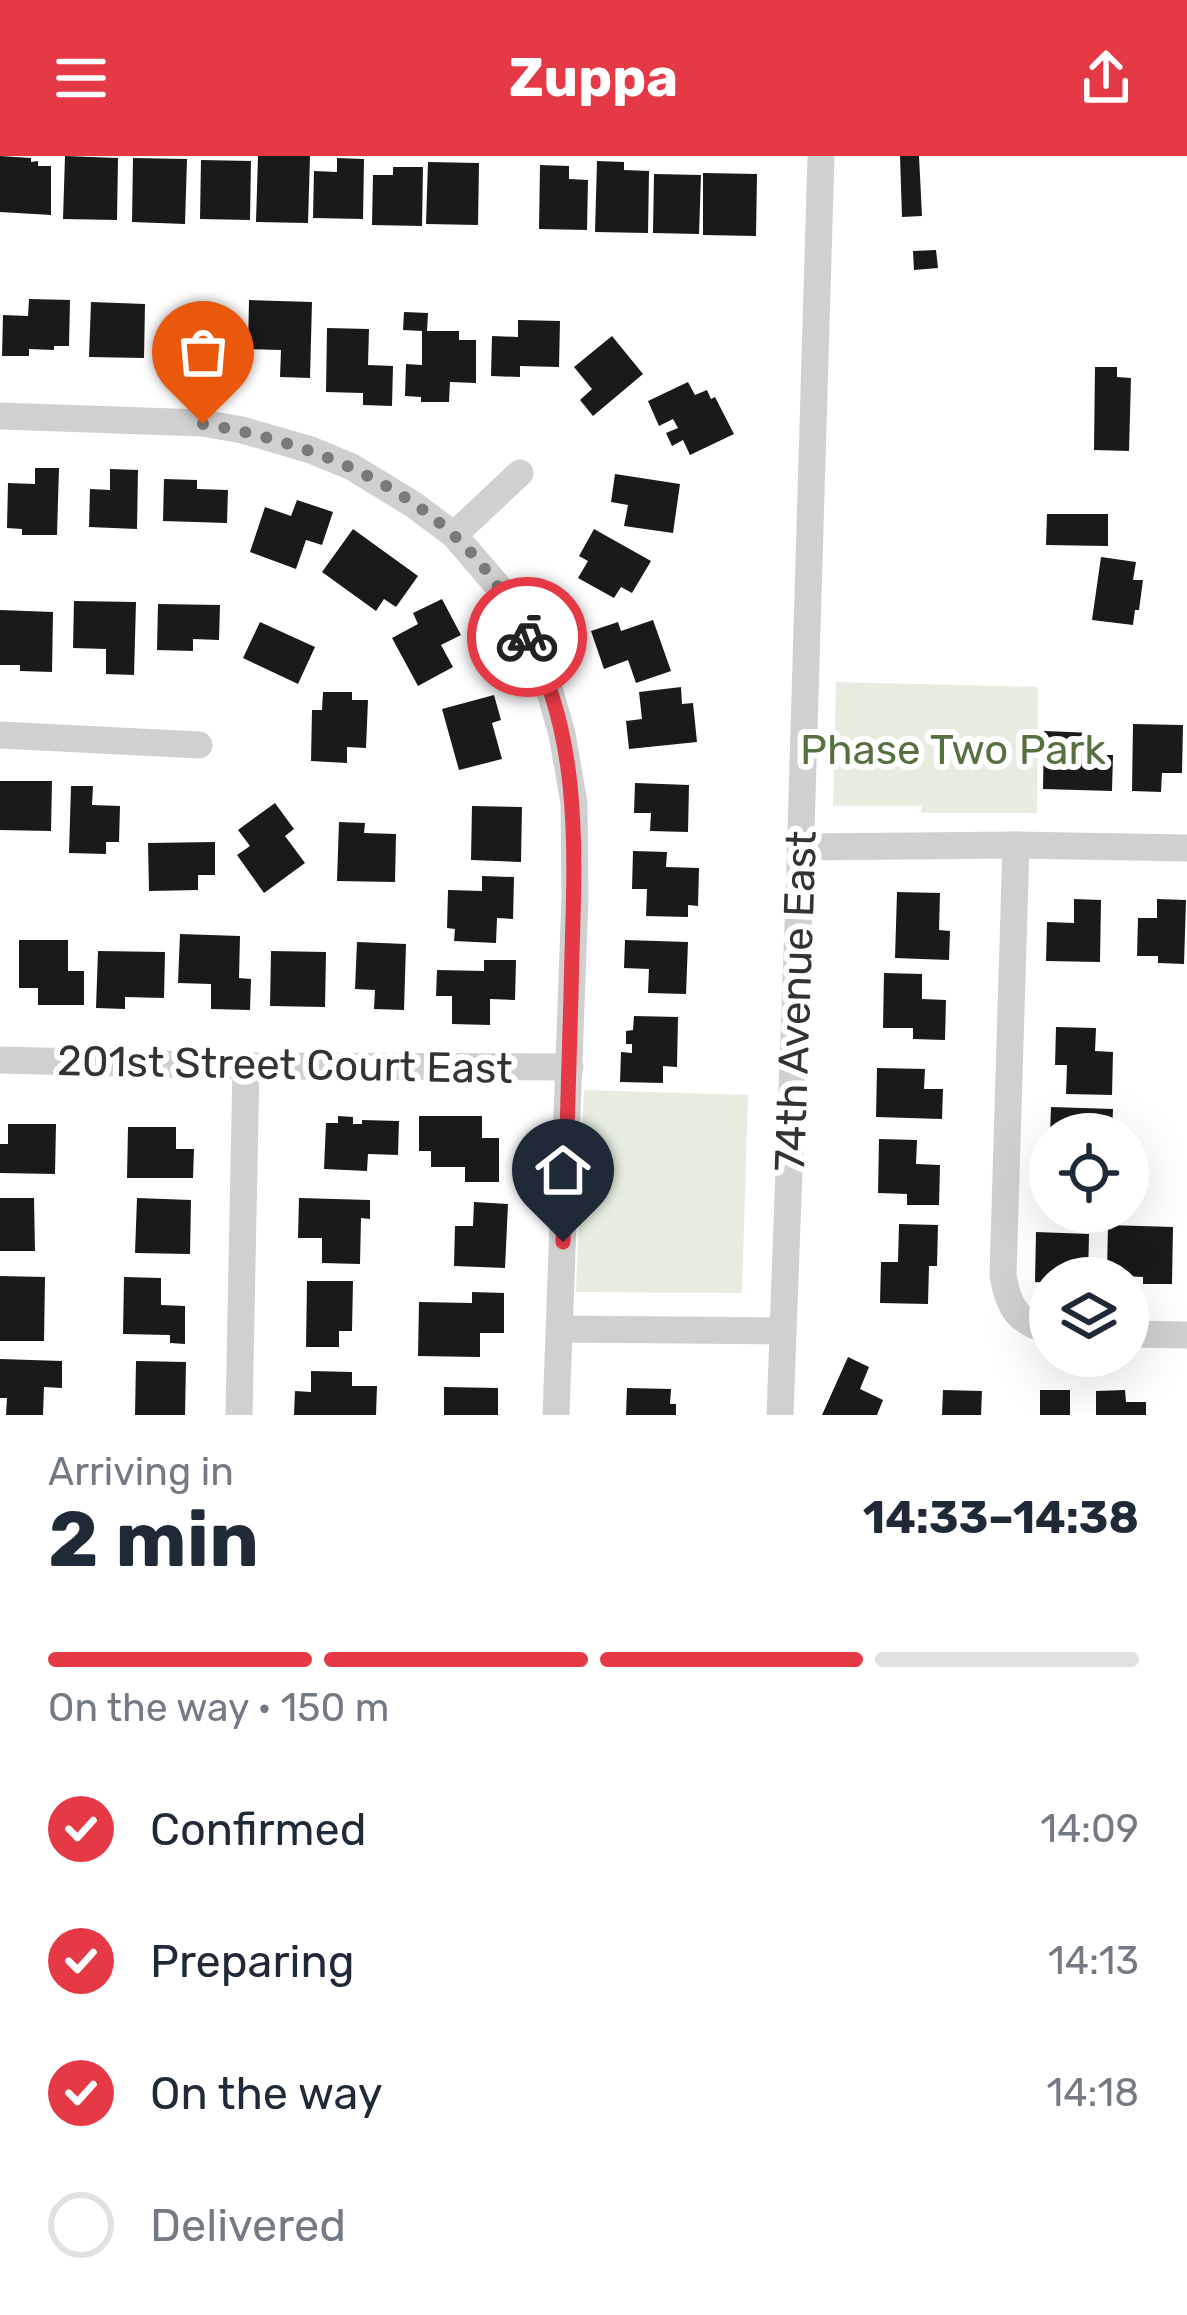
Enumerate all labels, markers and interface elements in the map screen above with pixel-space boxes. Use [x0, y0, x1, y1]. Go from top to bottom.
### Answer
icon: menu [48, 45, 114, 111]
icon: share [1073, 45, 1139, 111]
text: Zuppa [509, 46, 678, 110]
pin [152, 301, 254, 424]
icon: bag [170, 319, 236, 385]
courier [467, 577, 587, 697]
icon: bike [494, 604, 560, 670]
park label: Phase Two Park [800, 725, 1106, 775]
street label: 74th Avenue East [765, 830, 827, 1172]
street label: 201st Street Court East [57, 1036, 513, 1094]
map controls [1029, 1113, 1149, 1377]
button: locate [1029, 1113, 1149, 1233]
pin [512, 1119, 614, 1242]
icon: home [530, 1137, 596, 1203]
button: layers [1029, 1257, 1149, 1377]
text: Arriving in [48, 1449, 234, 1495]
text: 14:33–14:38 [863, 1491, 1139, 1544]
text: 2 min [48, 1493, 259, 1586]
text: On the way · 150 m [48, 1685, 389, 1731]
icon: check [48, 1796, 114, 1862]
text: Confirmed [150, 1803, 367, 1856]
text: 14:09 [1040, 1806, 1139, 1852]
icon: check [48, 1928, 114, 1994]
text: Preparing [150, 1935, 355, 1988]
text: 14:13 [1048, 1938, 1139, 1984]
icon: check [48, 2060, 114, 2126]
text: On the way [150, 2067, 383, 2120]
text: 14:18 [1047, 2070, 1139, 2116]
text: Delivered [150, 2199, 346, 2252]

